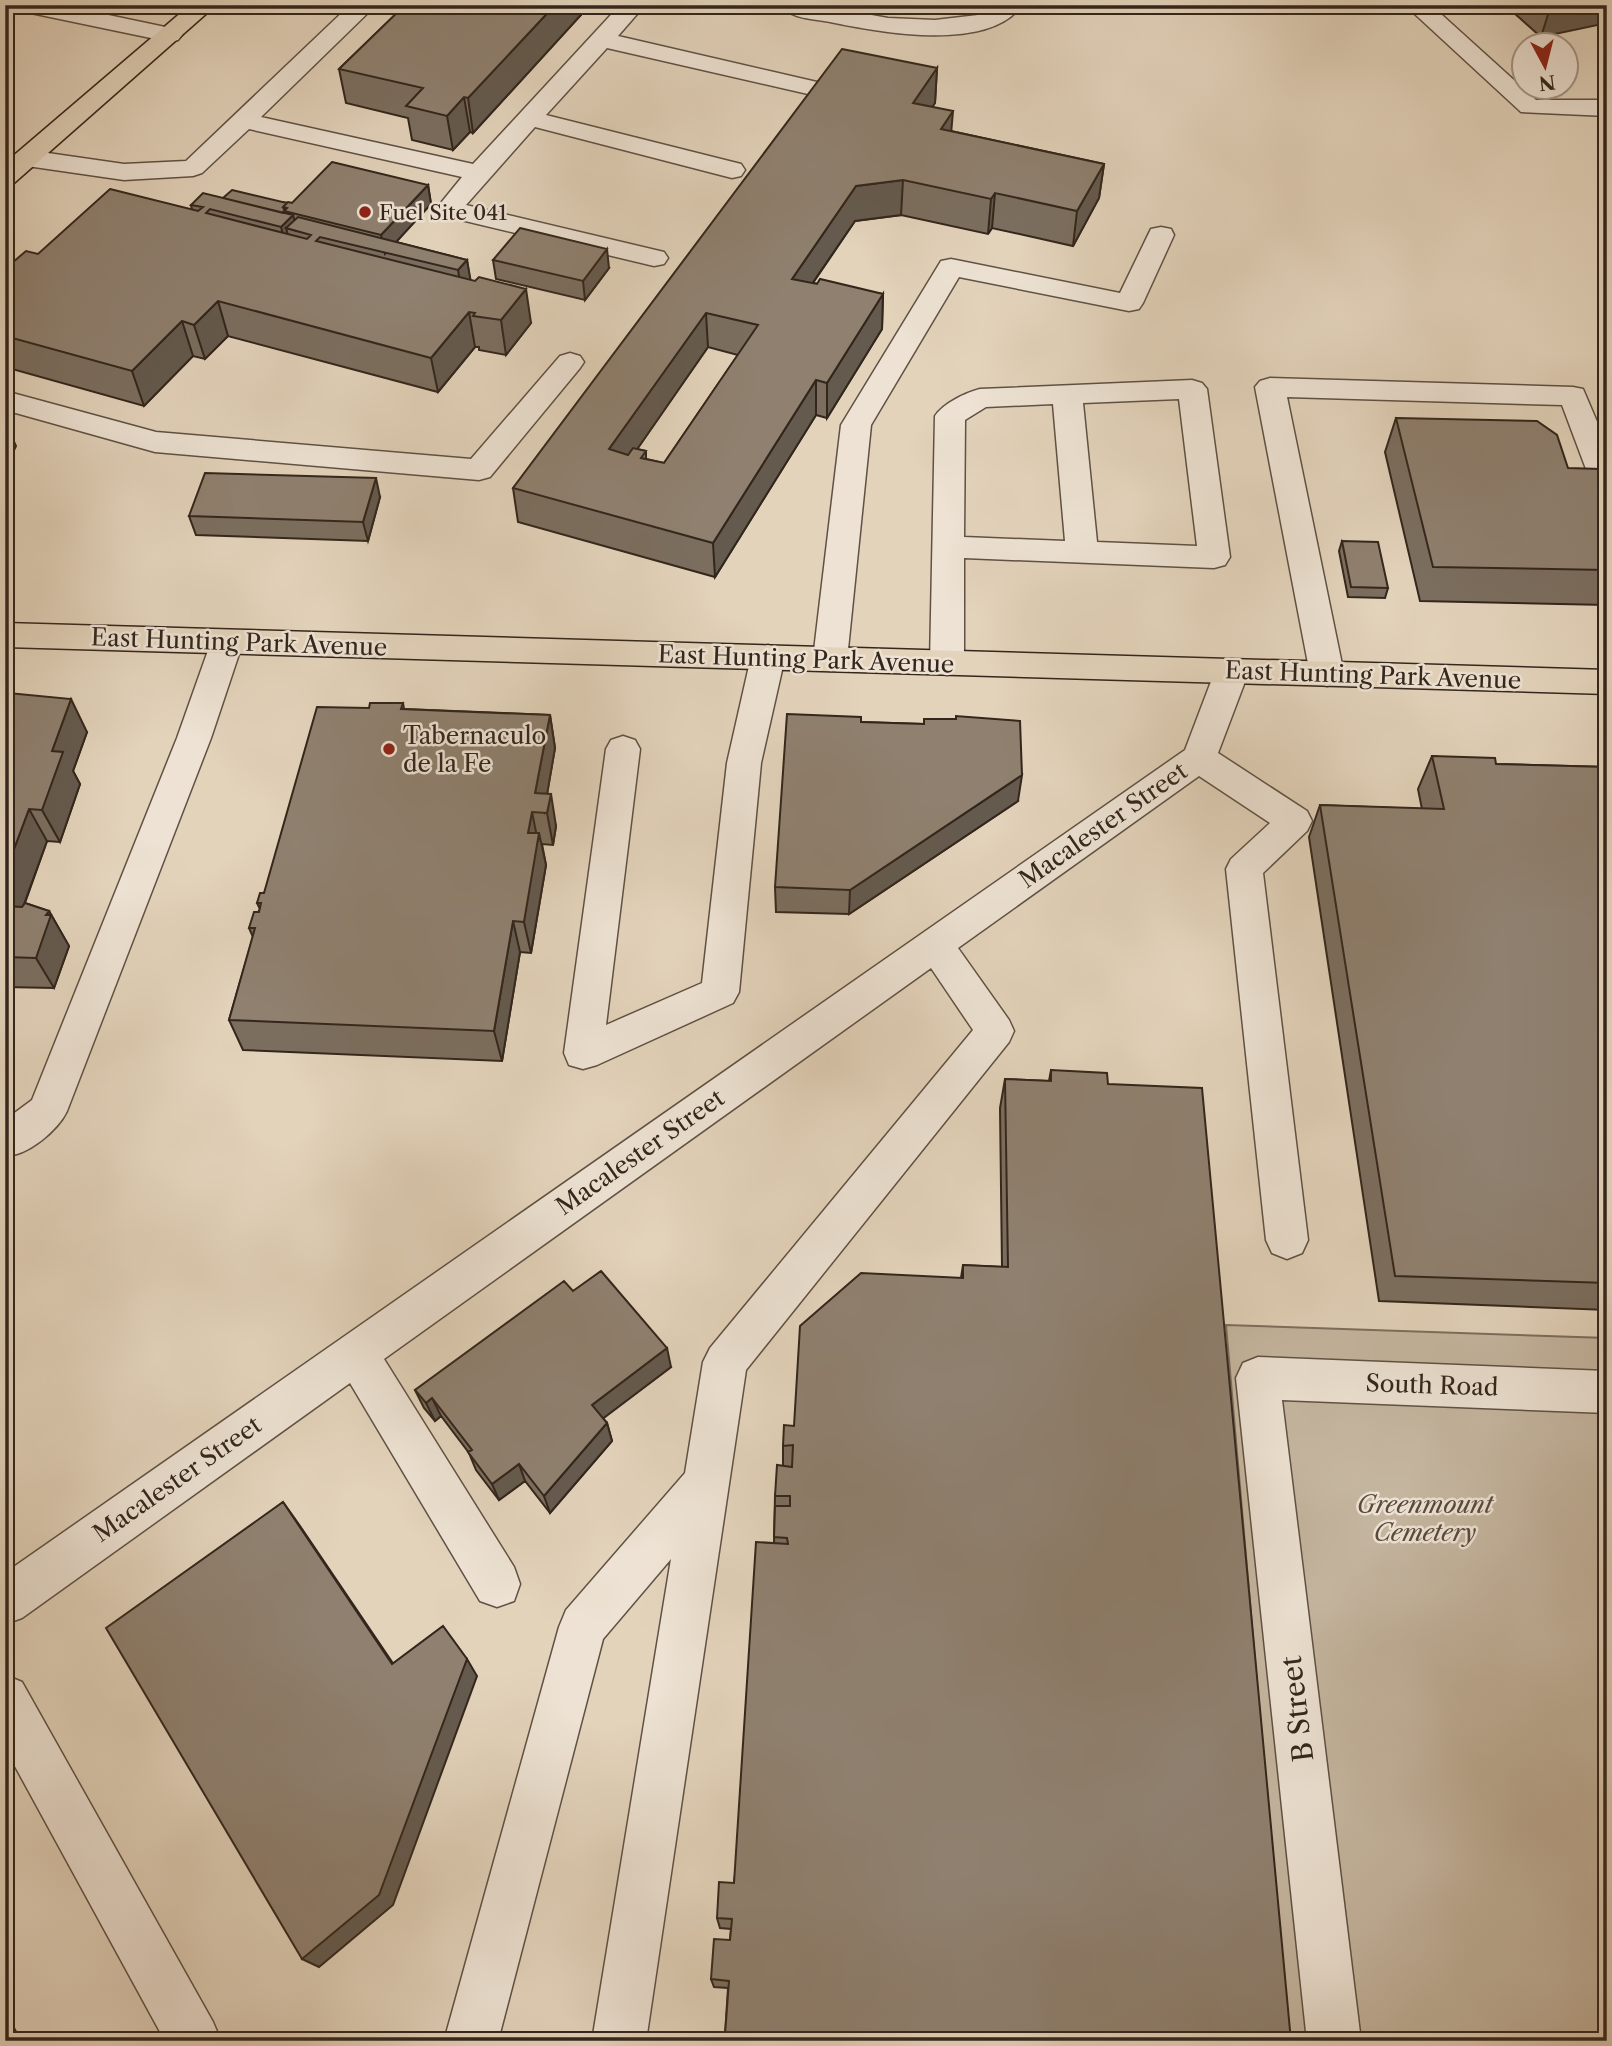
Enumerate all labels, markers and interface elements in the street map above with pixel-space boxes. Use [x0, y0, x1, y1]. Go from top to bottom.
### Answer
north arrow [1510, 32, 1580, 102]
text: N [1537, 70, 1557, 95]
place label: Fuel Site 041 [379, 200, 507, 225]
marker: Fuel Site 041 [357, 204, 373, 220]
street label: East Hunting Park Avenue [90, 622, 388, 662]
street label: East Hunting Park Avenue [657, 639, 955, 679]
street label: East Hunting Park Avenue [1224, 655, 1522, 695]
place label: Tabernaculo de la Fe [403, 721, 546, 778]
marker: Tabernaculo de la Fe [381, 741, 397, 757]
street label: Macalester Street [1013, 756, 1193, 894]
street label: Macalester Street [550, 1083, 730, 1221]
street label: South Road [1365, 1368, 1499, 1402]
street label: Macalester Street [87, 1410, 267, 1548]
park label: Greenmount Cemetery [1357, 1490, 1495, 1547]
street label: B Street [1274, 1654, 1320, 1764]

